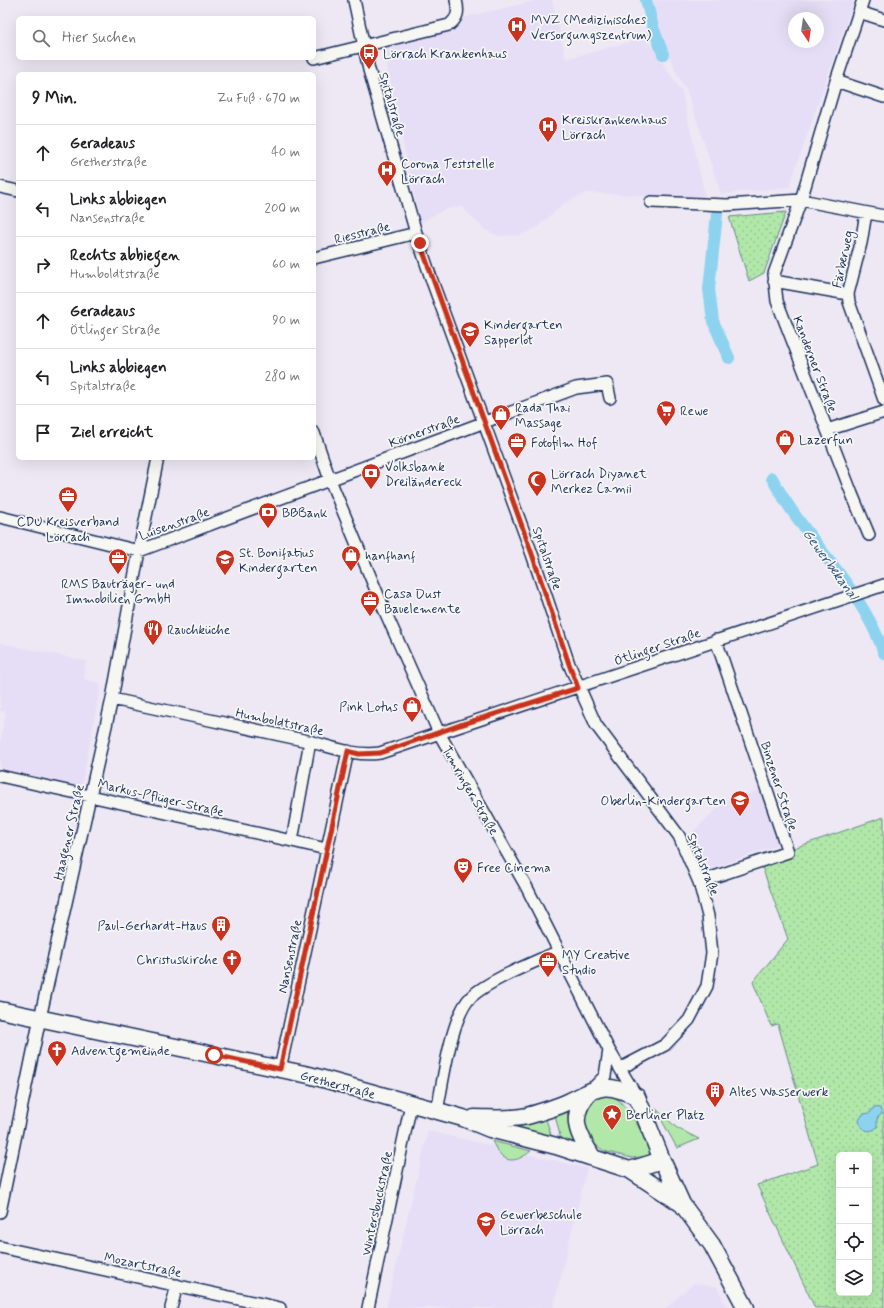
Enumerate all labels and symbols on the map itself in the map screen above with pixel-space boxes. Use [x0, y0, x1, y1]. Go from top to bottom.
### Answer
place label: MVZ (Medizinisches Versorgungszentrum) [531, 12, 652, 46]
north arrow [788, 12, 824, 48]
hospital icon: MVZ (Medizinisches Versorgungszentrum) [506, 15, 528, 43]
bus stop icon: Lörrach Krankenhaus [358, 42, 380, 70]
place label: Lörrach Krankenhaus [383, 46, 507, 63]
street label: Spitalstraße [374, 70, 409, 138]
place label: Kreiskrankenhaus Lörrach [562, 112, 667, 144]
hospital icon: Kreiskrankenhaus Lörrach [537, 115, 559, 143]
place label: Corona Teststelle Lörrach [401, 156, 495, 188]
hospital icon: Corona Teststelle Lörrach [376, 159, 398, 187]
street label: Riesstraße [333, 218, 392, 249]
street label: Färberweg [829, 229, 859, 290]
route end [411, 234, 429, 252]
street label: Kanderner Straße [788, 314, 841, 415]
place label: Kindergarten Sapperlot [484, 317, 563, 349]
school or university icon: Kindergarten Sapperlot [459, 320, 481, 348]
supermarket icon: Rewe [655, 399, 677, 427]
place label: Rada Thai Massage [515, 400, 570, 432]
shop icon: Rada Thai Massage [490, 403, 512, 431]
place label: Rewe [680, 403, 708, 420]
street label: Körnerstraße [387, 411, 462, 452]
shop icon: Lazerfun [774, 428, 796, 456]
office icon: Fotofilm Hof [506, 431, 528, 459]
place label: Lazerfun [799, 432, 853, 449]
place label: Fotofilm Hof [531, 435, 598, 452]
place label: Volksbank Dreiländereck [385, 459, 463, 491]
bank icon: Volksbank Dreiländereck [360, 462, 382, 490]
place label: Lörrach Diyanet Merkez Camii [551, 466, 647, 498]
mosque icon: Lörrach Diyanet Merkez Camii [526, 469, 548, 497]
office icon: CDU Kreisverband Lörrach [57, 485, 79, 513]
bank icon: BBBank [257, 501, 279, 529]
street label: Luisenstraße [137, 504, 212, 545]
place label: BBBank [282, 505, 328, 522]
place label: CDU Kreisverband Lörrach [17, 514, 119, 546]
street label: Spitalstraße [528, 525, 565, 592]
water label: Gewerbekanal [798, 526, 863, 605]
shop icon: hanfhanf [340, 544, 362, 572]
place label: St. Bonifatius Kindergarten [239, 545, 318, 579]
office icon: RMS Bauträger- und Immobilien GmbH [107, 547, 129, 575]
school or university icon: St. Bonifatius Kindergarten [214, 548, 236, 576]
place label: hanfhanf [365, 548, 416, 565]
place label: RMS Bauträger- und Immobilien GmbH [61, 576, 175, 608]
place label: Casa Dust Bauelemente [384, 586, 461, 618]
office icon: Casa Dust Bauelemente [359, 589, 381, 617]
restaurant icon: Rauchküche [142, 618, 164, 646]
place label: Rauchküche [167, 622, 230, 639]
street label: Ötlinger Straße [612, 625, 704, 672]
shop icon: Pink Lotus [401, 695, 423, 723]
place label: Pink Lotus [339, 699, 398, 716]
street label: Humboldtstraße [234, 705, 325, 740]
street label: Binzener Straße [756, 740, 801, 833]
street label: Tumringer Straße [436, 743, 502, 839]
street label: Markus-Pflüger-Straße [96, 776, 226, 821]
street label: Haagener Straße [50, 783, 91, 882]
school or university icon: Oberlin-Kindergarten [729, 789, 751, 817]
place label: Oberlin-Kindergarten [601, 793, 726, 812]
street label: Spitalstraße [682, 831, 723, 898]
theatre icon: Free Cinema [452, 856, 474, 884]
place label: Free Cinema [477, 860, 551, 877]
building icon: Paul-Gerhardt-Haus [210, 914, 232, 942]
place label: Paul-Gerhardt-Haus [97, 918, 207, 935]
street label: Nansenstraße [274, 918, 307, 995]
place label: MY Creative Studio [562, 947, 630, 979]
church icon: Christuskirche [221, 948, 243, 976]
office icon: MY Creative Studio [537, 950, 559, 978]
place label: Christuskirche [136, 952, 218, 969]
church icon: Adventgemeinde [46, 1039, 68, 1067]
place label: Adventgemeinde [71, 1043, 170, 1062]
route start [205, 1046, 223, 1064]
street label: Gretherstraße [298, 1067, 377, 1104]
building icon: Altes Wasserwerk [704, 1080, 726, 1108]
place label: Altes Wasserwerk [729, 1084, 829, 1101]
place icon: Berliner Platz [601, 1103, 623, 1131]
place label: Berliner Platz [626, 1107, 705, 1124]
street label: Wintersbuckstraße [358, 1149, 397, 1257]
place label: Gewerbeschule Lörrach [500, 1207, 582, 1239]
school or university icon: Gewerbeschule Lörrach [475, 1210, 497, 1238]
street label: Mozartstraße [102, 1249, 183, 1282]

